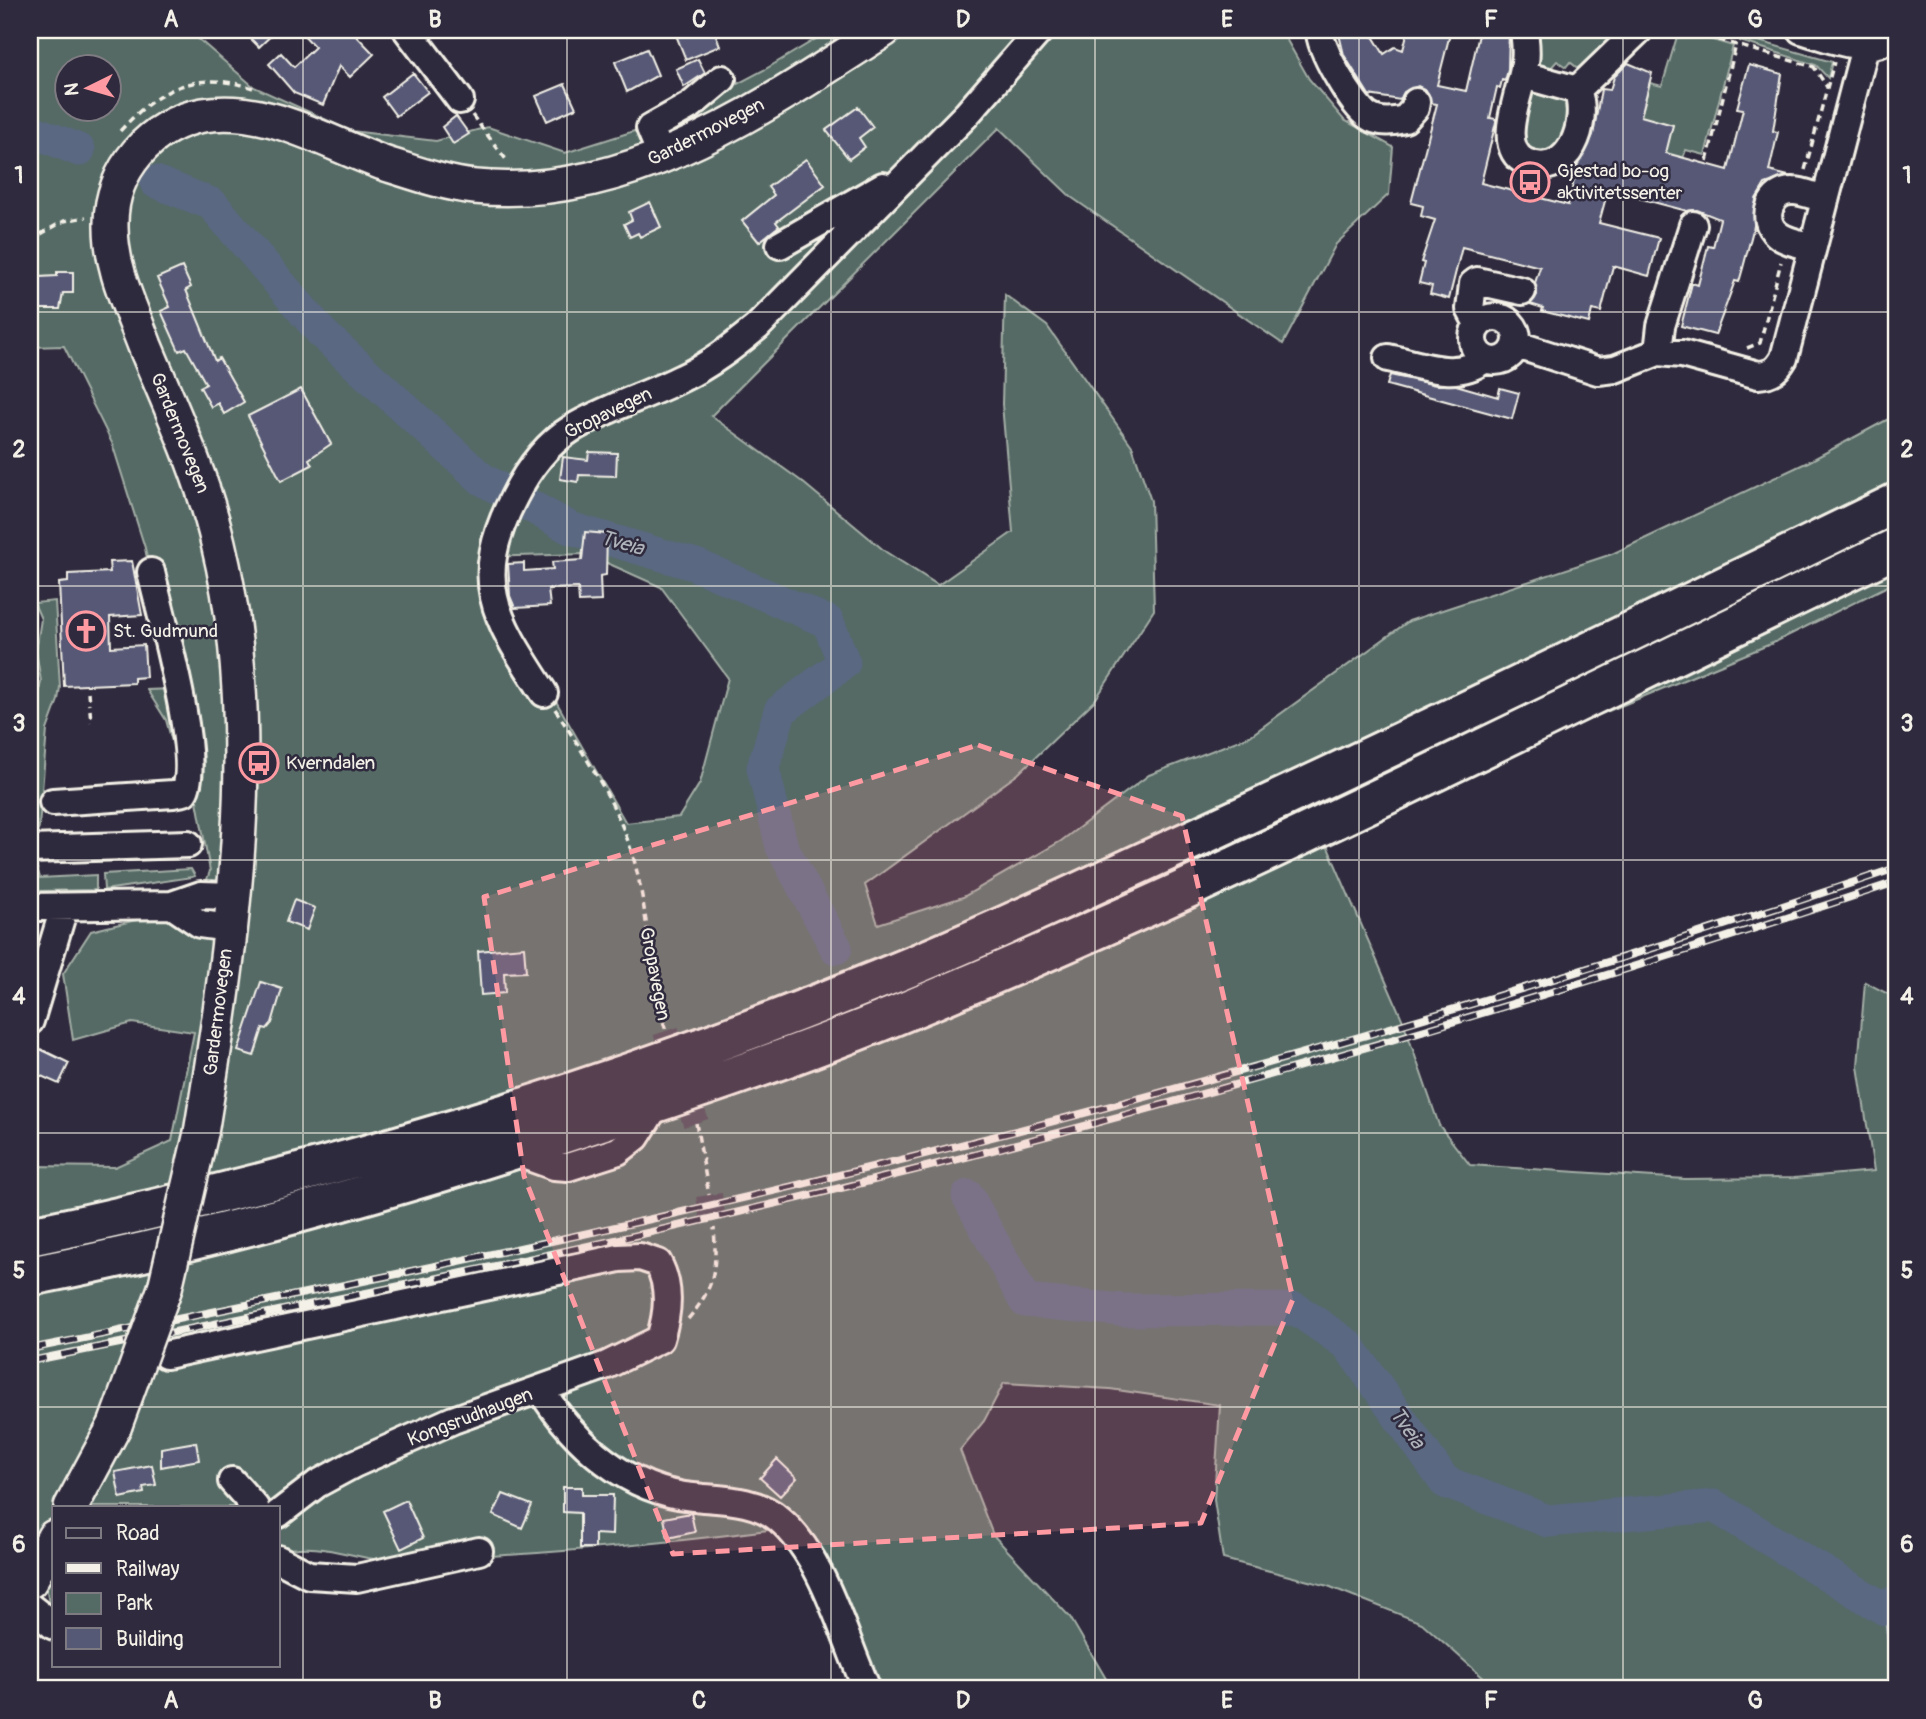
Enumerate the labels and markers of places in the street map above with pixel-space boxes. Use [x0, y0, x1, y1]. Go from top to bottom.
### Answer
place label: Gjestad bo-og aktivitetssenter [1557, 159, 1683, 205]
bus stop icon: Gjestad bo-og aktivitetssenter [1509, 161, 1551, 203]
church icon: St. Gudmund [65, 610, 107, 652]
place label: St. Gudmund [113, 619, 218, 643]
bus stop icon: Kverndalen [238, 742, 280, 784]
place label: Kverndalen [286, 751, 375, 775]

